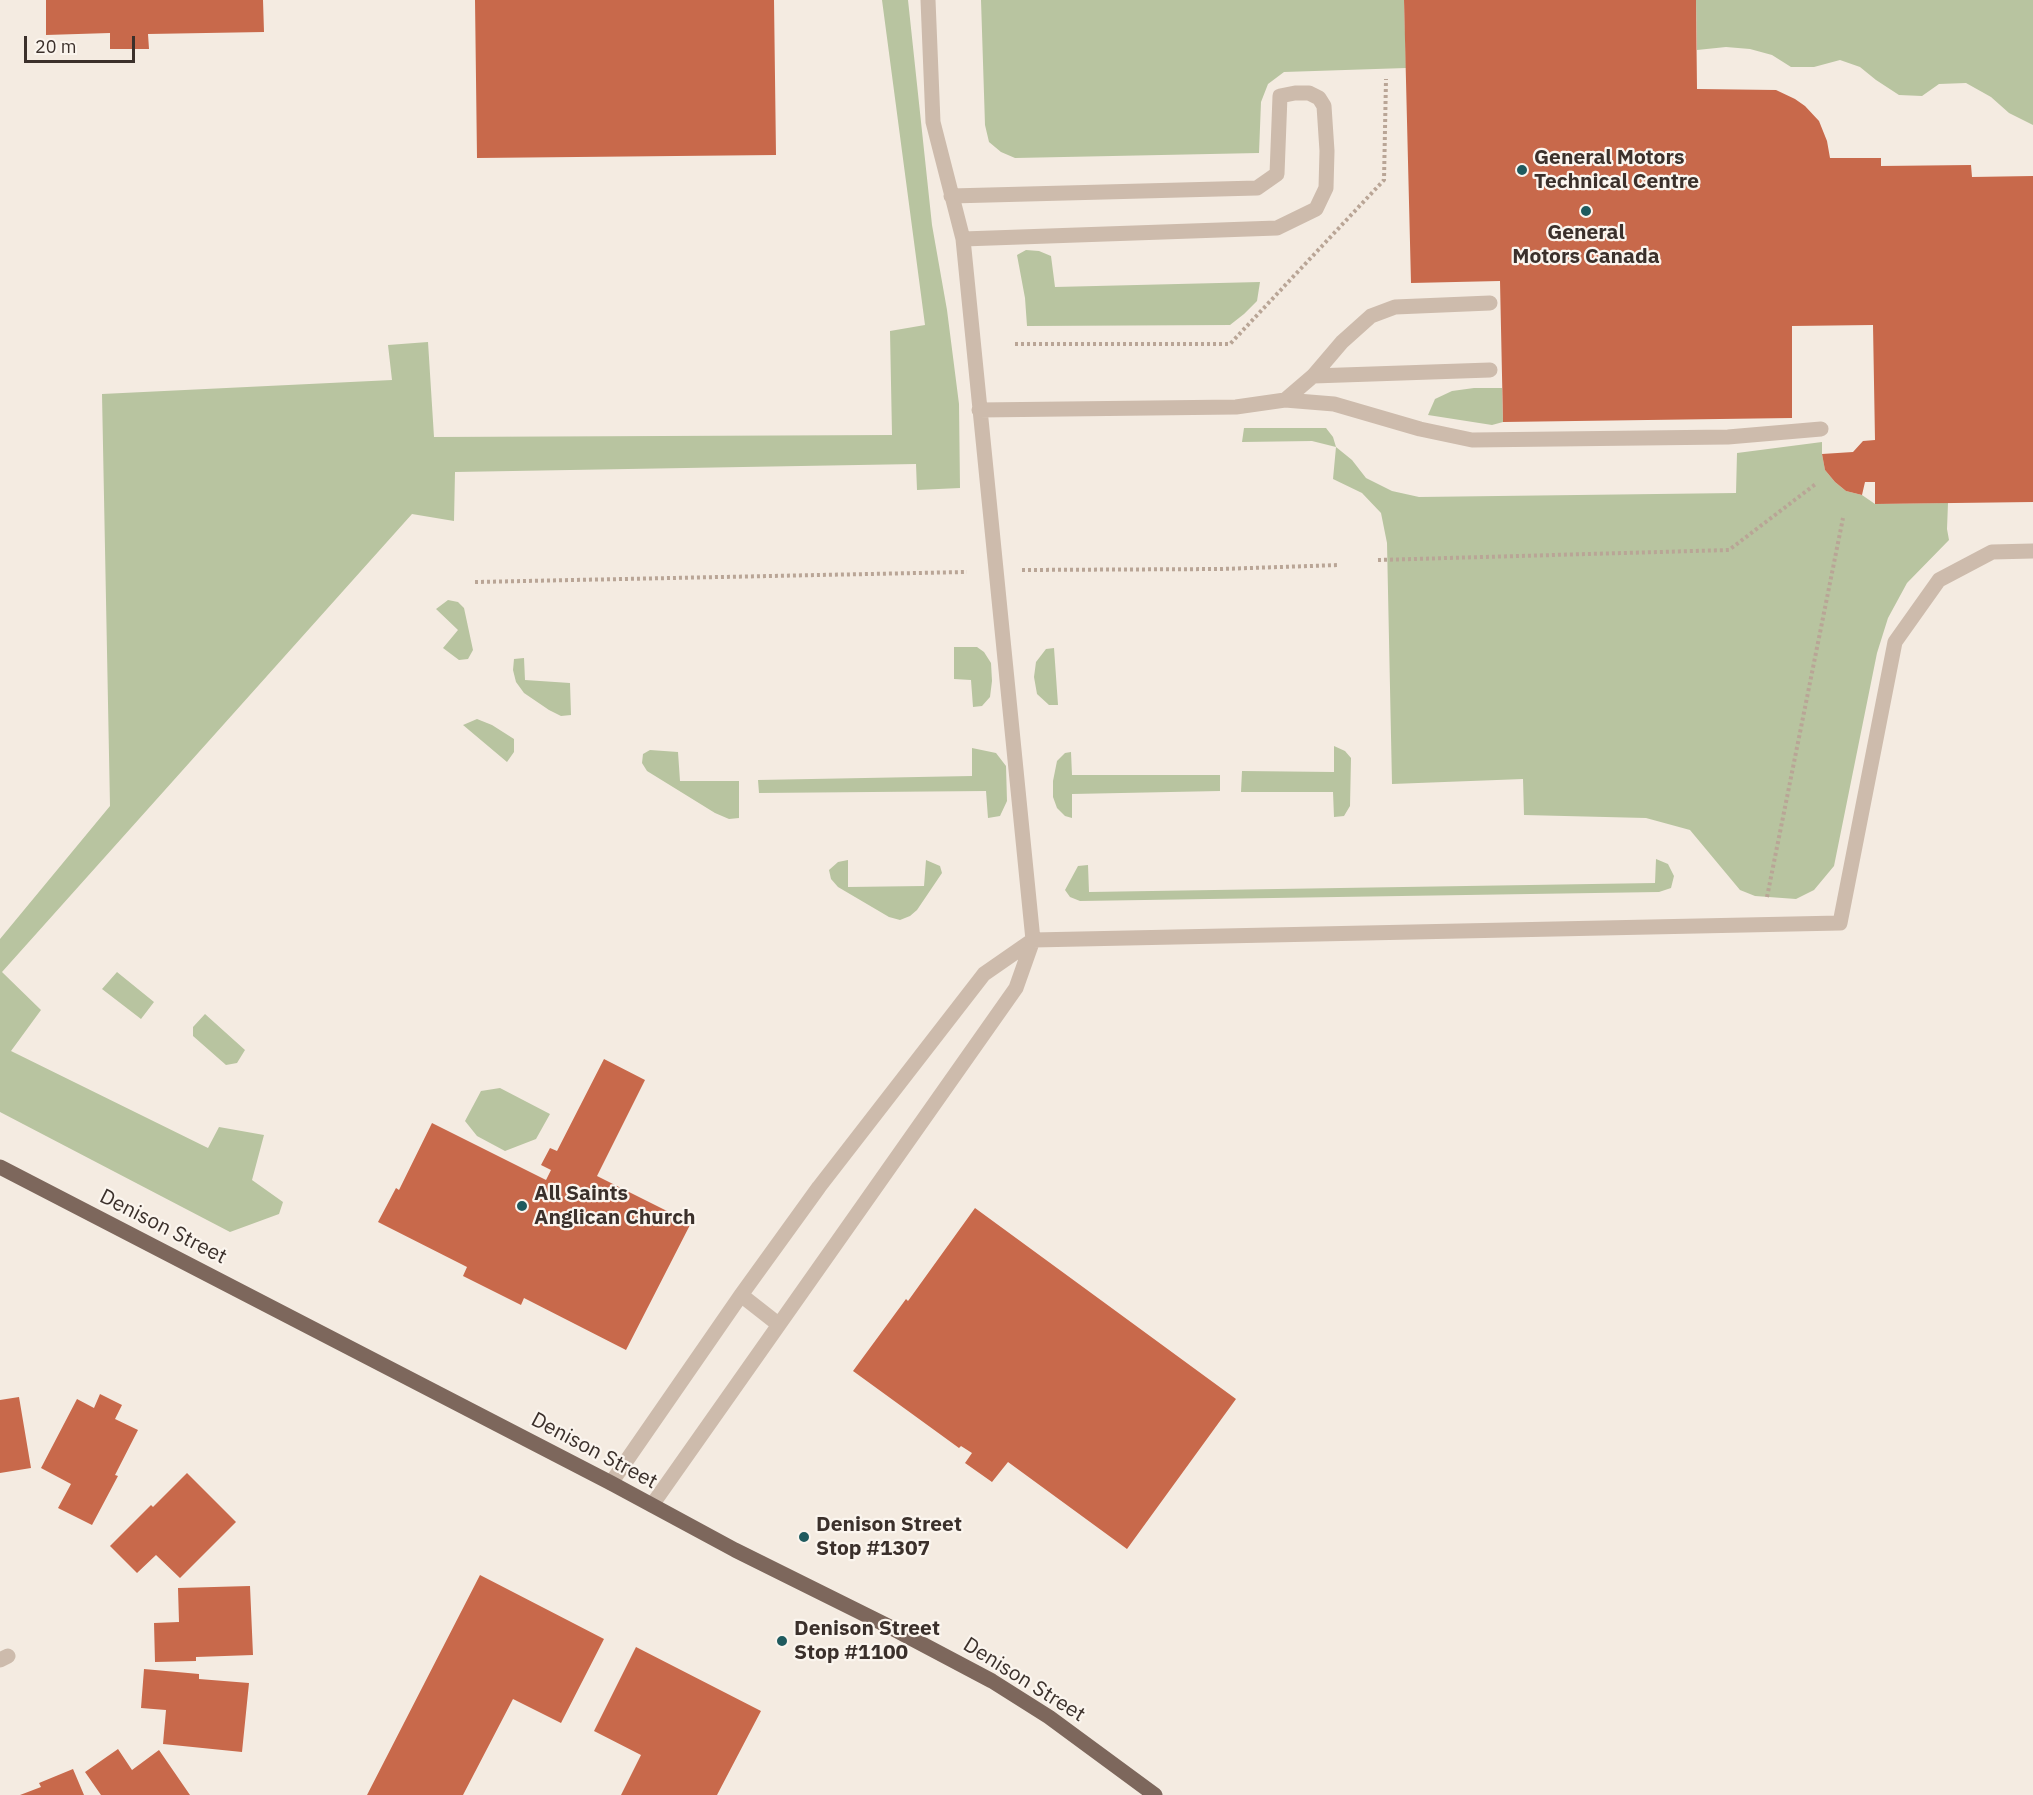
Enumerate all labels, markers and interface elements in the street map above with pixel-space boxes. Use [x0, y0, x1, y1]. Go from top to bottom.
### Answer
scale bar [27, 24, 138, 62]
text: 20 m [35, 35, 77, 58]
place label: General Motors Technical Centre [1534, 145, 1699, 195]
marker: General Motors Technical Centre [1515, 163, 1529, 177]
marker: General Motors Canada [1579, 204, 1593, 218]
place label: General Motors Canada [1512, 220, 1660, 270]
place label: All Saints Anglican Church [534, 1181, 696, 1231]
street label: Denison Street [95, 1184, 231, 1270]
marker: All Saints Anglican Church [515, 1199, 529, 1213]
street label: Denison Street [527, 1407, 661, 1495]
place label: Denison Street Stop #1307 [816, 1512, 962, 1562]
marker: Denison Street Stop #1307 [797, 1530, 811, 1544]
place label: Denison Street Stop #1100 [794, 1616, 940, 1666]
street label: Denison Street [958, 1632, 1090, 1728]
marker: Denison Street Stop #1100 [775, 1634, 789, 1648]

